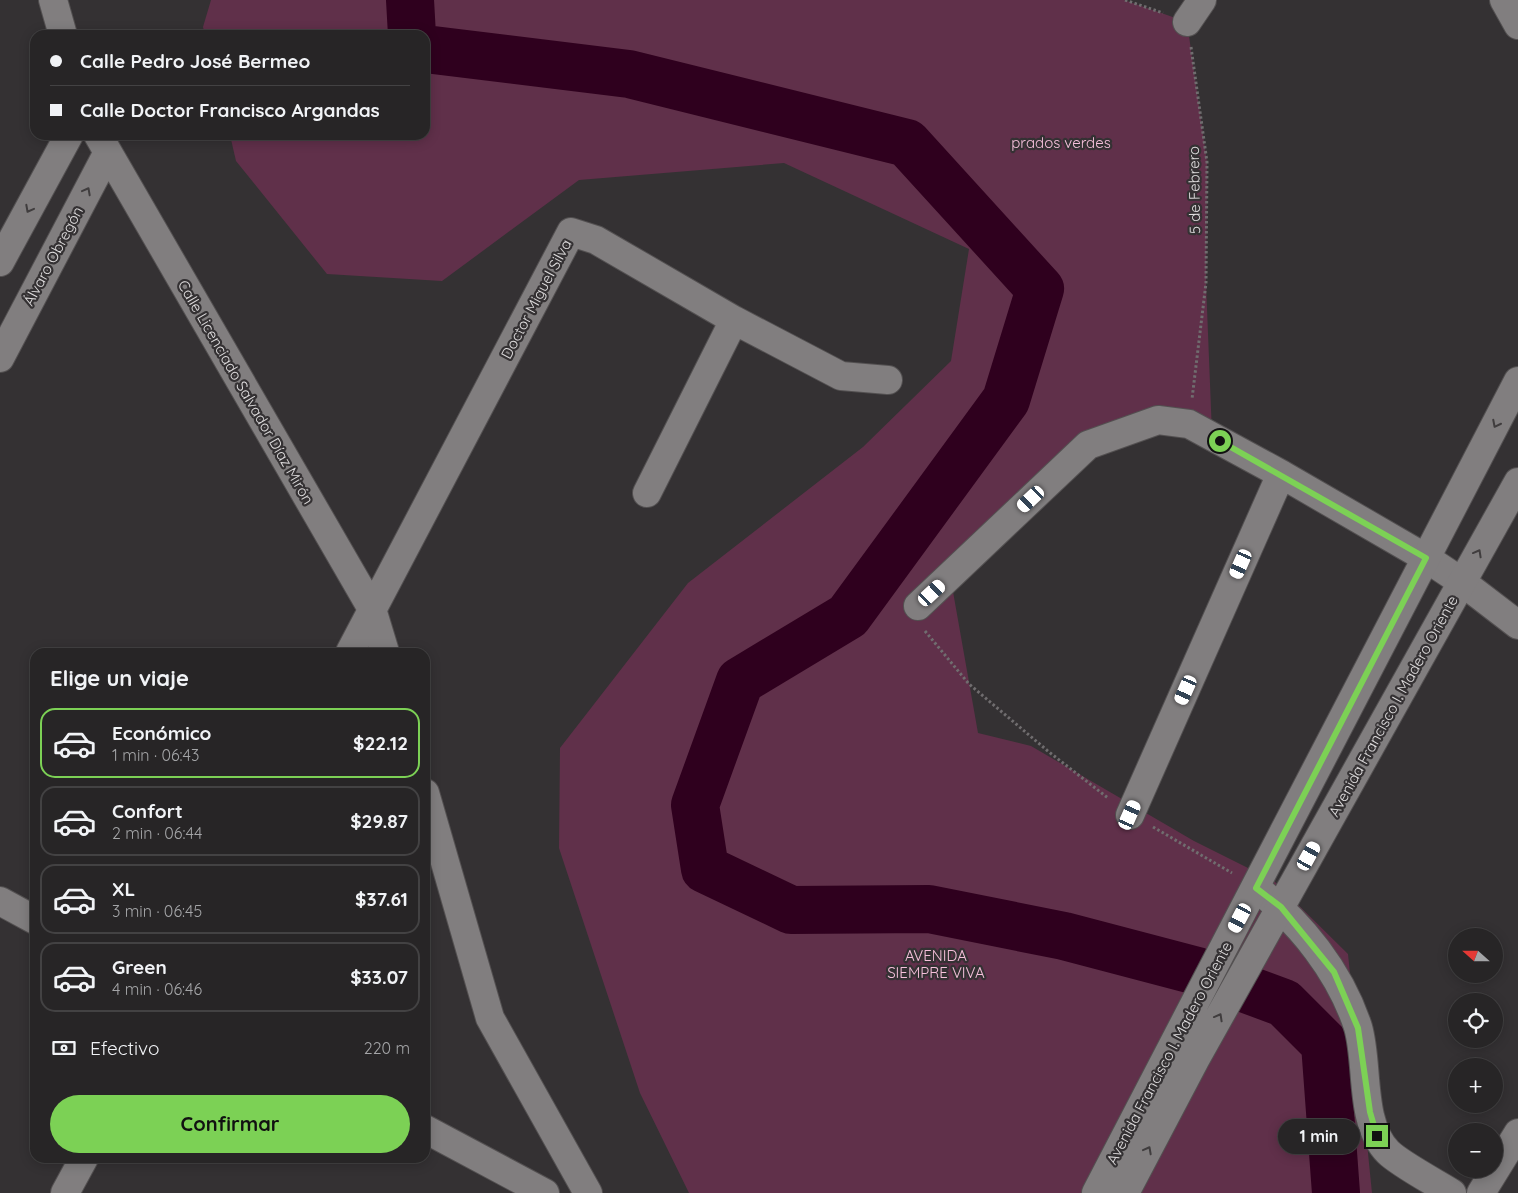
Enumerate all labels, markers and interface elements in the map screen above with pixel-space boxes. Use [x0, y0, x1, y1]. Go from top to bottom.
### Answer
text: Calle Pedro José Bermeo [80, 49, 310, 73]
text: Calle Doctor Francisco Argandas [80, 98, 380, 122]
park label: prados verdes [1011, 133, 1111, 152]
street label: 5 de Febrero [1184, 146, 1204, 234]
one-way arrow [81, 187, 91, 196]
street label: Álvaro Obregón [19, 203, 87, 309]
one-way arrow [25, 203, 35, 212]
street label: Doctor Miguel Silva [496, 236, 576, 362]
street label: Calle Licenciado Salvador Díaz Mirón [174, 277, 318, 507]
one-way arrow [1492, 419, 1502, 428]
route start [1209, 430, 1231, 452]
car [1014, 483, 1047, 515]
car [1228, 547, 1253, 581]
one-way arrow [1472, 549, 1482, 558]
car [915, 577, 948, 609]
street label: Avenida Francisco I. Madero Oriente [1324, 592, 1462, 820]
text: Elige un viaje [50, 664, 189, 692]
car [1173, 673, 1198, 707]
icon: car [52, 721, 97, 766]
text: Económico [112, 721, 211, 745]
text: $22.12 [353, 731, 408, 755]
text: 1 min · 06:43 [112, 745, 199, 765]
car [1117, 798, 1142, 832]
icon: car [52, 799, 97, 844]
text: Confort [112, 799, 183, 823]
text: $29.87 [350, 809, 408, 833]
text: 2 min · 06:44 [112, 823, 202, 843]
car [1295, 839, 1322, 873]
icon: car [52, 877, 97, 922]
text: XL [112, 877, 135, 901]
text: $37.61 [355, 887, 408, 911]
text: 3 min · 06:45 [112, 901, 202, 921]
car [1226, 901, 1253, 935]
north arrow [1448, 928, 1502, 982]
map controls [1448, 928, 1503, 1178]
street label: Avenida Francisco I. Madero Oriente [1102, 938, 1236, 1168]
park label: AVENIDA SIEMPRE VIVA [887, 946, 985, 982]
icon: car [52, 955, 97, 1000]
text: Green [112, 955, 167, 979]
text: $33.07 [350, 965, 408, 989]
text: 4 min · 06:46 [112, 979, 202, 999]
button: locate [1448, 993, 1503, 1048]
one-way arrow [1213, 1014, 1223, 1023]
icon: cash [50, 1034, 78, 1062]
text: Efectivo [90, 1036, 159, 1060]
text: 220 m [364, 1038, 410, 1058]
button: + [1448, 1058, 1503, 1113]
button: Confirmar [50, 1095, 410, 1153]
callout: 1 min [1277, 1118, 1360, 1154]
button: − [1448, 1123, 1503, 1178]
route end [1366, 1125, 1388, 1147]
text: 1 min [1300, 1126, 1338, 1146]
one-way arrow [1141, 1146, 1151, 1155]

